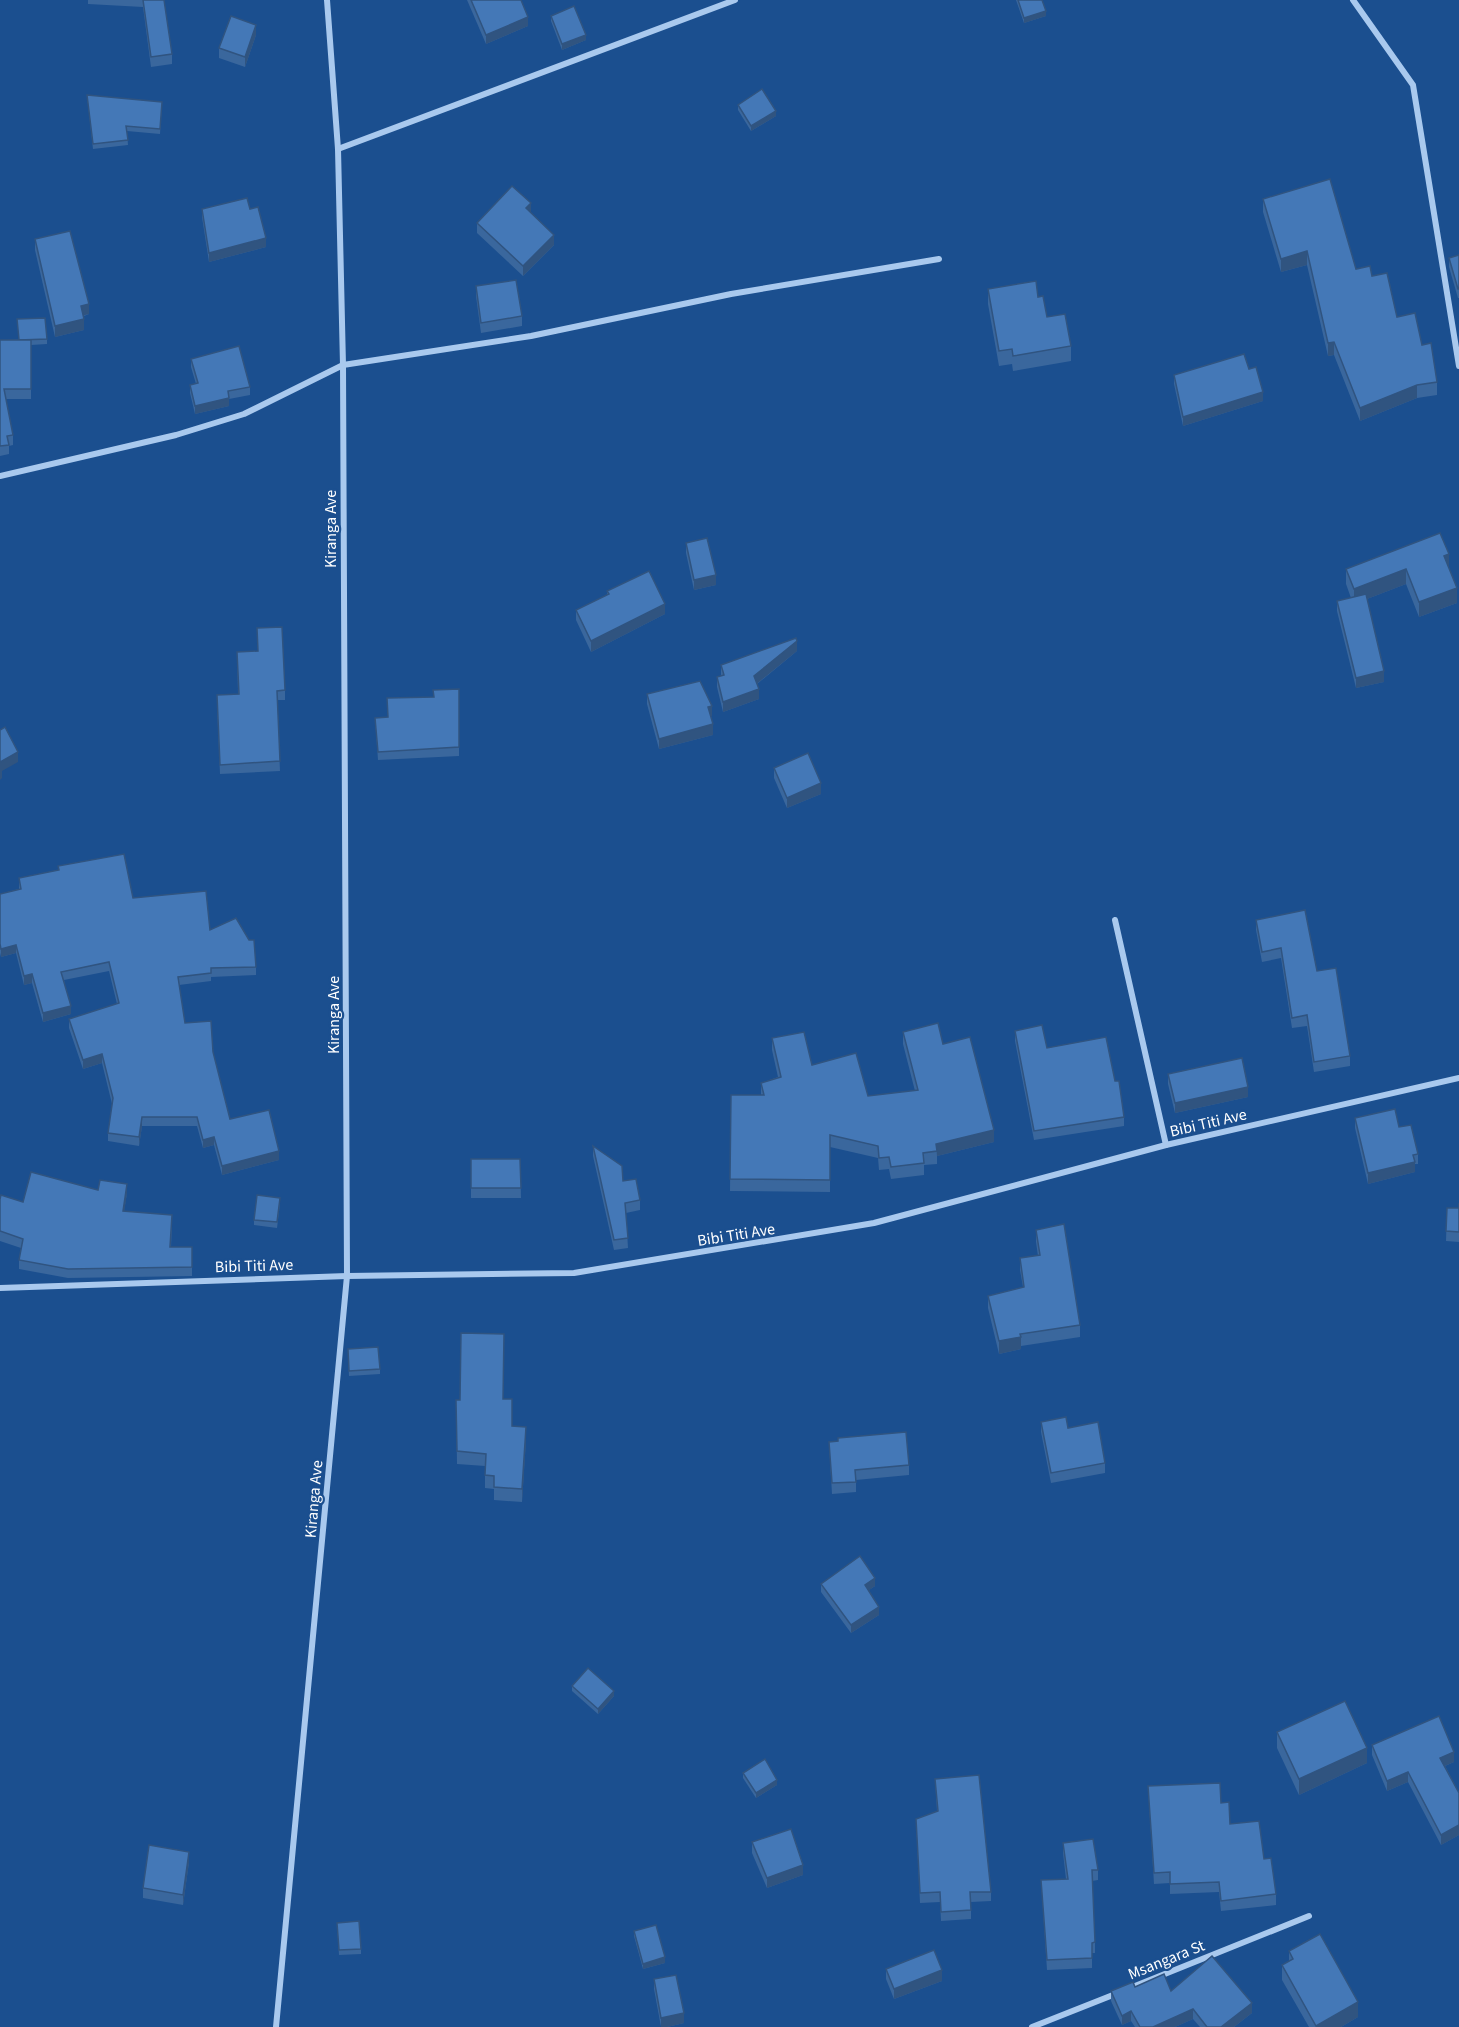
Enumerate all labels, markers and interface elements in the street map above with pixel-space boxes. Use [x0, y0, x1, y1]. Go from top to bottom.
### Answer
street label: Kiranga Ave [320, 490, 342, 568]
street label: Kiranga Ave [323, 976, 345, 1054]
street label: Bibi Titi Ave [1168, 1103, 1249, 1143]
street label: Bibi Titi Ave [696, 1218, 777, 1252]
street label: Bibi Titi Ave [215, 1254, 294, 1278]
street label: Kiranga Ave [300, 1459, 328, 1539]
street label: Msangara St [1125, 1934, 1209, 1985]

